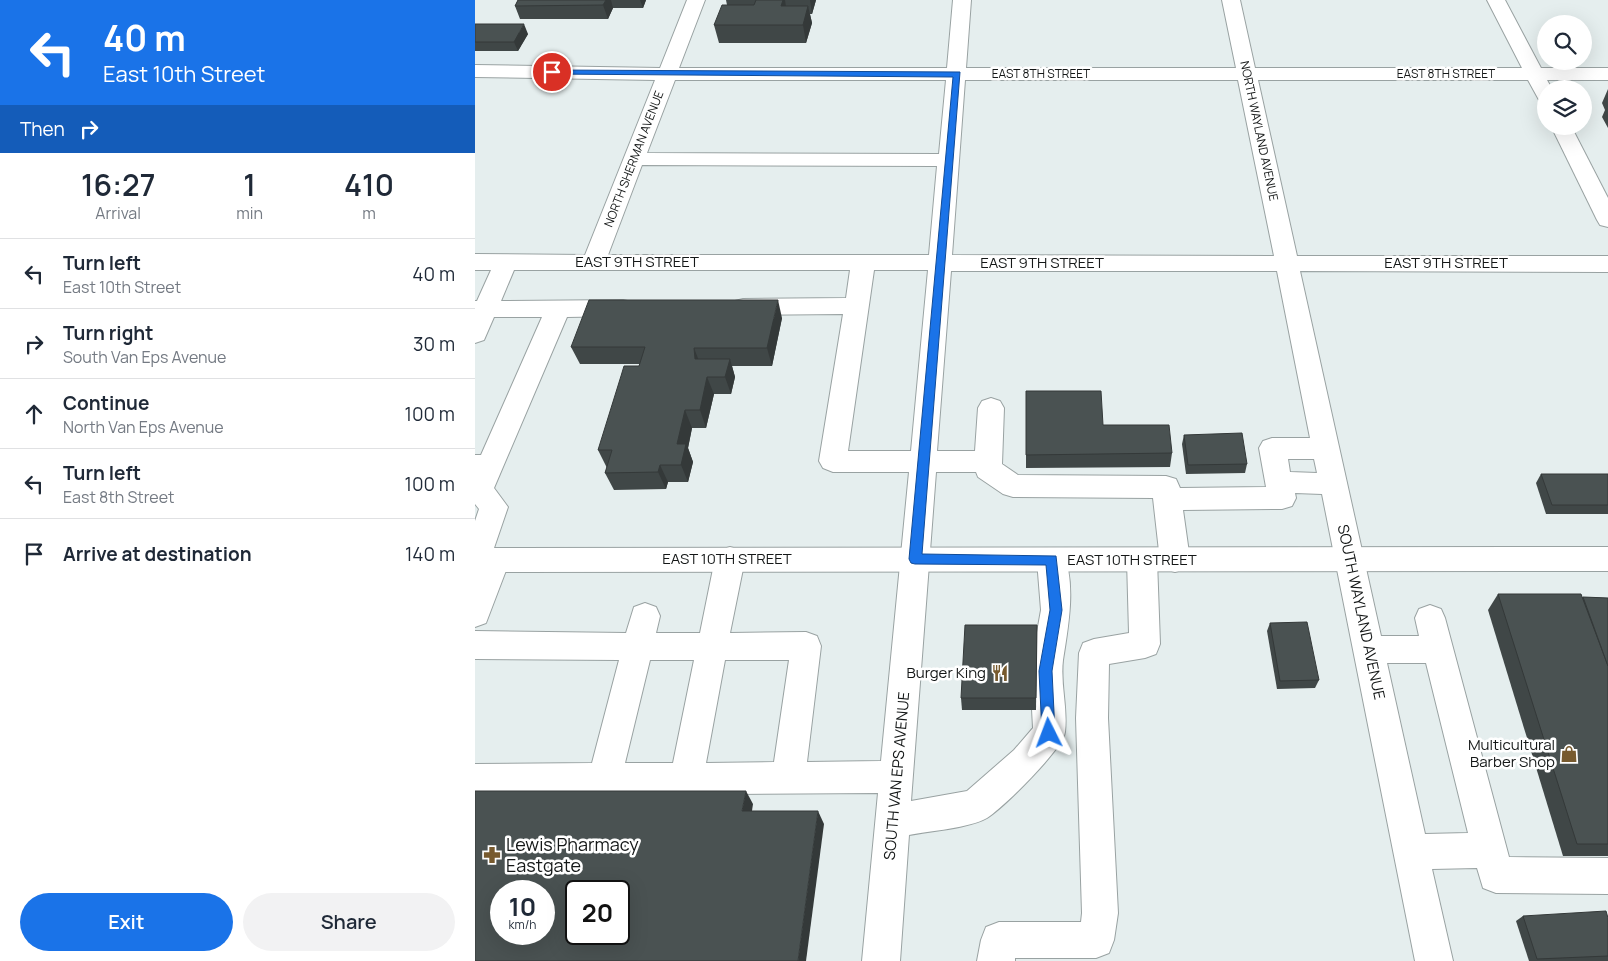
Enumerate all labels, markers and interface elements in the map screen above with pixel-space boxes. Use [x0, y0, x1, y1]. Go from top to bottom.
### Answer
text: 40 m [103, 14, 186, 62]
map controls [1537, 15, 1592, 135]
button: search [1537, 15, 1592, 70]
icon: left [20, 20, 85, 85]
pin [531, 51, 573, 93]
icon: arrive [538, 58, 566, 86]
text: East 10th Street [103, 59, 265, 89]
street label: NORTH WAYLAND AVENUE [1236, 59, 1283, 203]
street label: EAST 8TH STREET [992, 65, 1091, 82]
street label: EAST 8TH STREET [1397, 65, 1496, 82]
button: layers [1537, 80, 1592, 135]
street label: NORTH SHERMAN AVENUE [600, 88, 667, 230]
icon: right [75, 115, 103, 143]
text: Then [20, 116, 65, 142]
text: 16:27 [81, 164, 155, 205]
text: 1 [243, 164, 256, 205]
text: 410 [344, 164, 394, 205]
text: Arrival [95, 202, 141, 224]
text: min [236, 202, 263, 224]
text: m [362, 202, 376, 224]
text: Turn left [63, 250, 141, 276]
street label: EAST 9TH STREET [575, 251, 699, 272]
street label: EAST 9TH STREET [980, 252, 1104, 273]
street label: EAST 9TH STREET [1384, 252, 1508, 273]
icon: left [20, 260, 48, 288]
text: 40 m [412, 261, 455, 287]
text: East 10th Street [63, 276, 181, 298]
text: Turn right [63, 320, 153, 346]
icon: right [20, 330, 48, 358]
text: 30 m [413, 331, 455, 357]
text: South Van Eps Avenue [63, 346, 226, 368]
text: Continue [63, 390, 149, 416]
icon: ahead [20, 400, 48, 428]
text: 100 m [404, 401, 455, 427]
text: North Van Eps Avenue [63, 416, 224, 438]
text: Turn left [63, 460, 141, 486]
icon: left [20, 470, 48, 498]
text: 100 m [404, 471, 455, 497]
text: East 8th Street [63, 486, 174, 508]
street label: SOUTH WAYLAND AVENUE [1333, 522, 1390, 701]
icon: arrive [20, 540, 48, 568]
text: Arrive at destination [63, 541, 252, 567]
text: 140 m [405, 541, 455, 567]
street label: EAST 10TH STREET [662, 548, 792, 569]
street label: EAST 10TH STREET [1067, 549, 1197, 570]
place label: Burger King [907, 662, 986, 683]
restaurant icon: Burger King [990, 663, 1010, 683]
street label: SOUTH VAN EPS AVENUE [879, 691, 914, 861]
position arrow [1022, 706, 1074, 758]
place label: Multicultural Barber Shop [1468, 734, 1555, 772]
shop icon: Multicultural Barber Shop [1559, 744, 1579, 764]
place label: Lewis Pharmacy Eastgate [506, 832, 639, 877]
pharmacy icon: Lewis Pharmacy Eastgate [482, 845, 502, 865]
speed limit sign: 20 [565, 880, 630, 945]
text: 10 [509, 889, 536, 924]
button: Exit [20, 893, 233, 951]
button: Share [243, 893, 455, 951]
text: km/h [509, 916, 536, 933]

